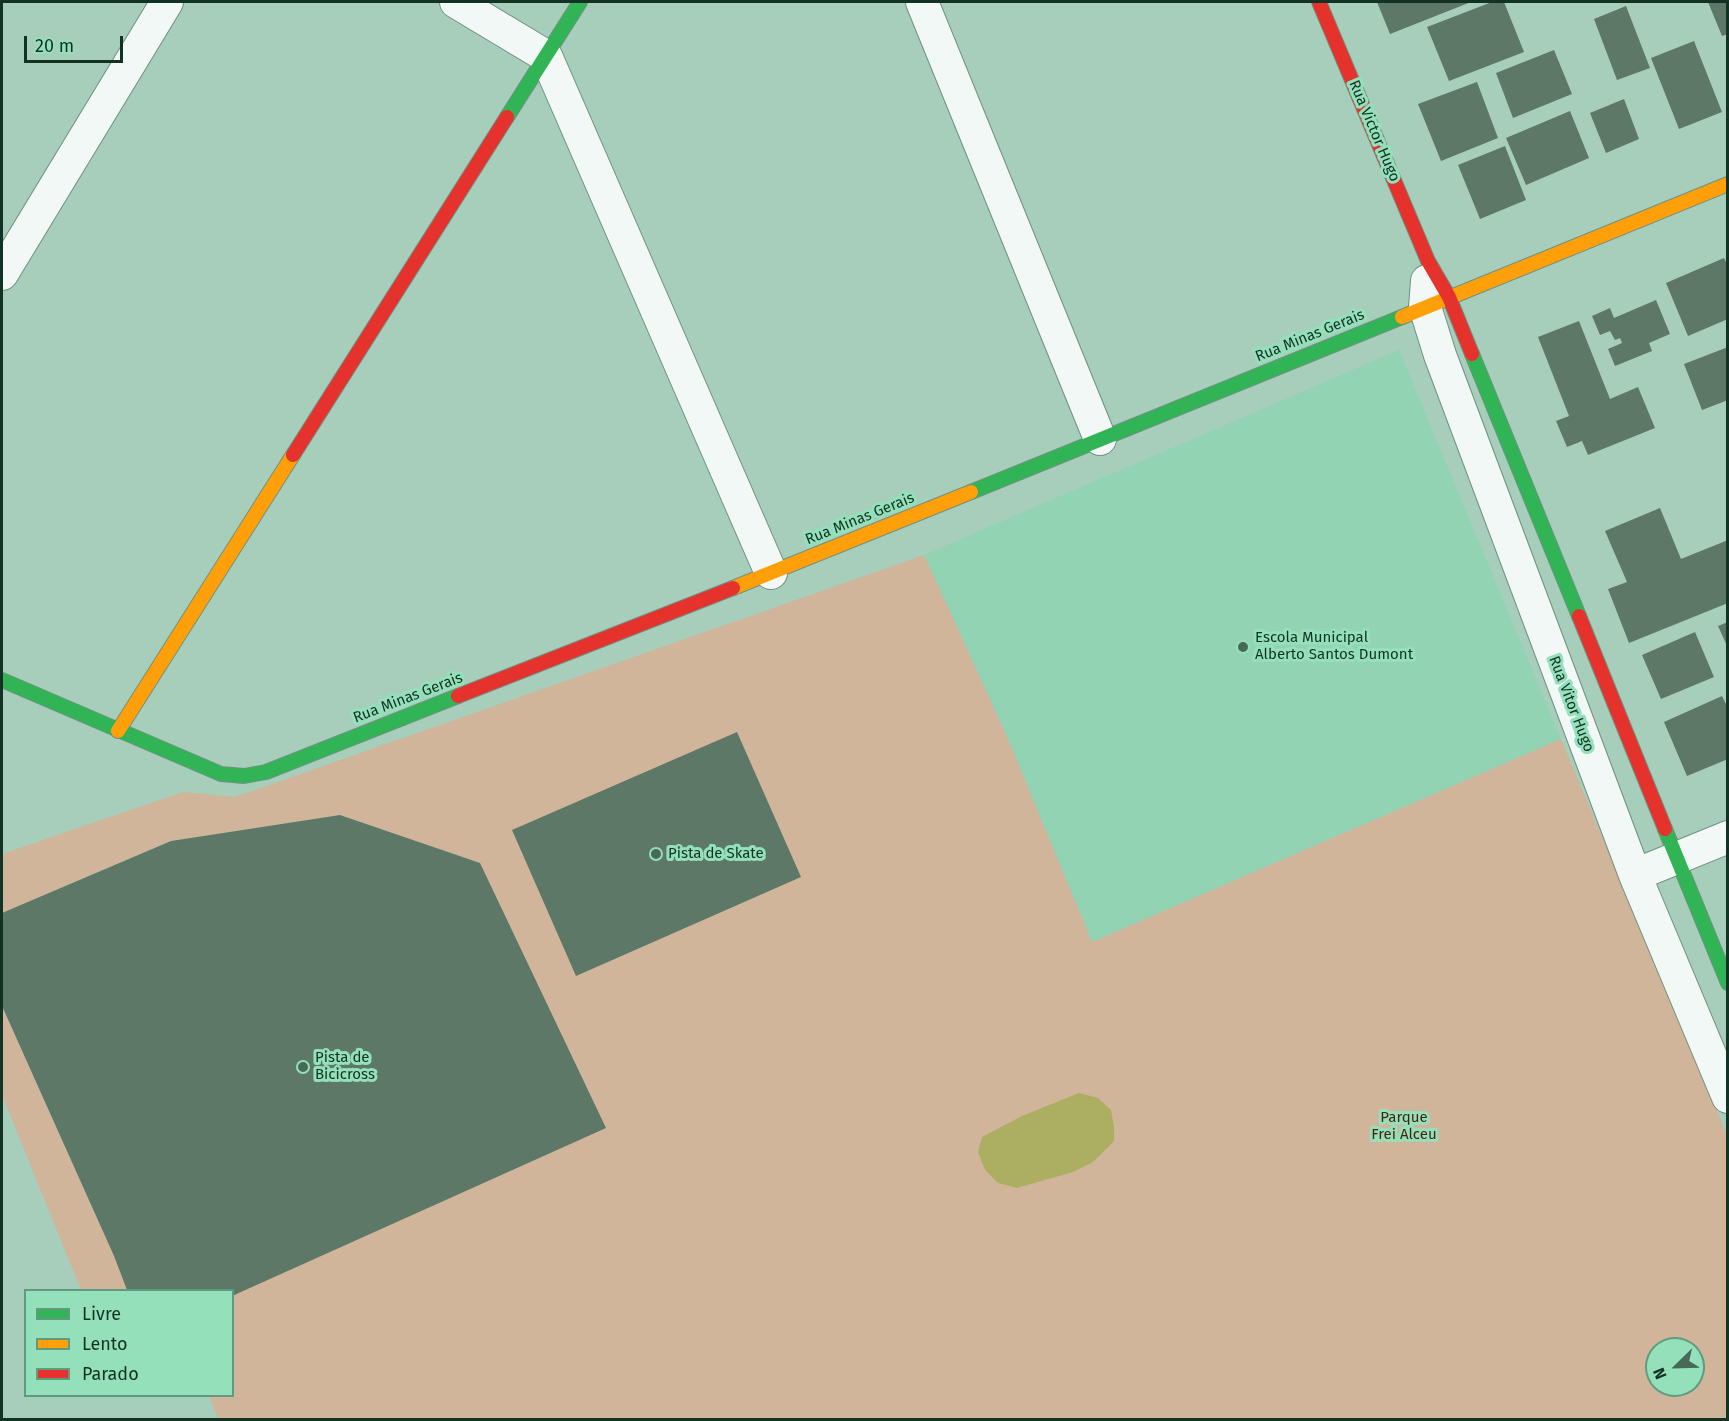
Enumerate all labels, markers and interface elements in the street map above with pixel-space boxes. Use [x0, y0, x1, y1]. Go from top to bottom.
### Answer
scale bar [27, 24, 126, 62]
text: 20 m [35, 35, 74, 57]
street label: Rua Victor Hugo [1344, 77, 1404, 185]
street label: Rua Minas Gerais [1253, 306, 1367, 366]
street label: Rua Minas Gerais [803, 489, 917, 549]
place label: Escola Municipal Alberto Santos Dumont [1255, 629, 1413, 664]
marker: Escola Municipal Alberto Santos Dumont [1236, 640, 1250, 654]
street label: Rua Vitor Hugo [1544, 653, 1598, 755]
street label: Rua Minas Gerais [351, 669, 465, 727]
place label: Pista de Skate [668, 845, 764, 863]
marker: Pista de Skate [649, 847, 663, 861]
place label: Pista de Bicicross [315, 1049, 375, 1084]
marker: Pista de Bicicross [296, 1060, 310, 1074]
park label: Parque Frei Alceu [1371, 1109, 1437, 1144]
legend [24, 1289, 234, 1397]
text: Livre [82, 1303, 121, 1325]
text: Lento [82, 1333, 128, 1355]
north arrow [1645, 1337, 1705, 1397]
text: Parado [82, 1363, 139, 1385]
text: N [1649, 1365, 1671, 1382]

